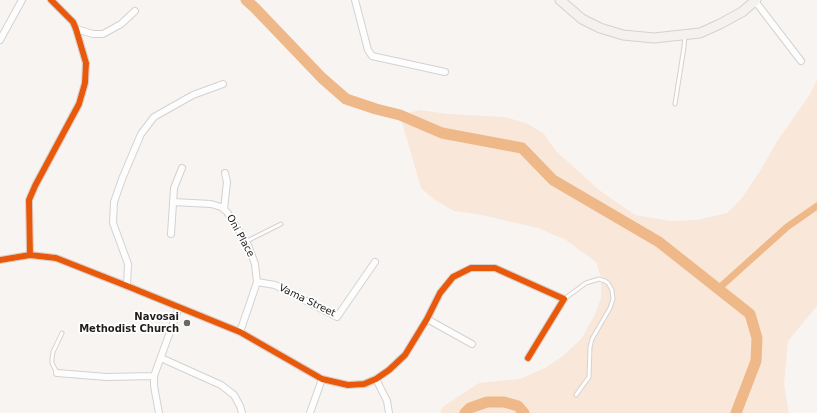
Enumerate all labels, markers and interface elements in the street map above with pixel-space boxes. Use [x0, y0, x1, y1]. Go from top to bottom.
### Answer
street label: Oni Place [223, 213, 257, 259]
street label: Vama Street [277, 282, 337, 320]
place label: Navosai Methodist Church [79, 311, 179, 334]
marker: Navosai Methodist Church [182, 318, 192, 328]

